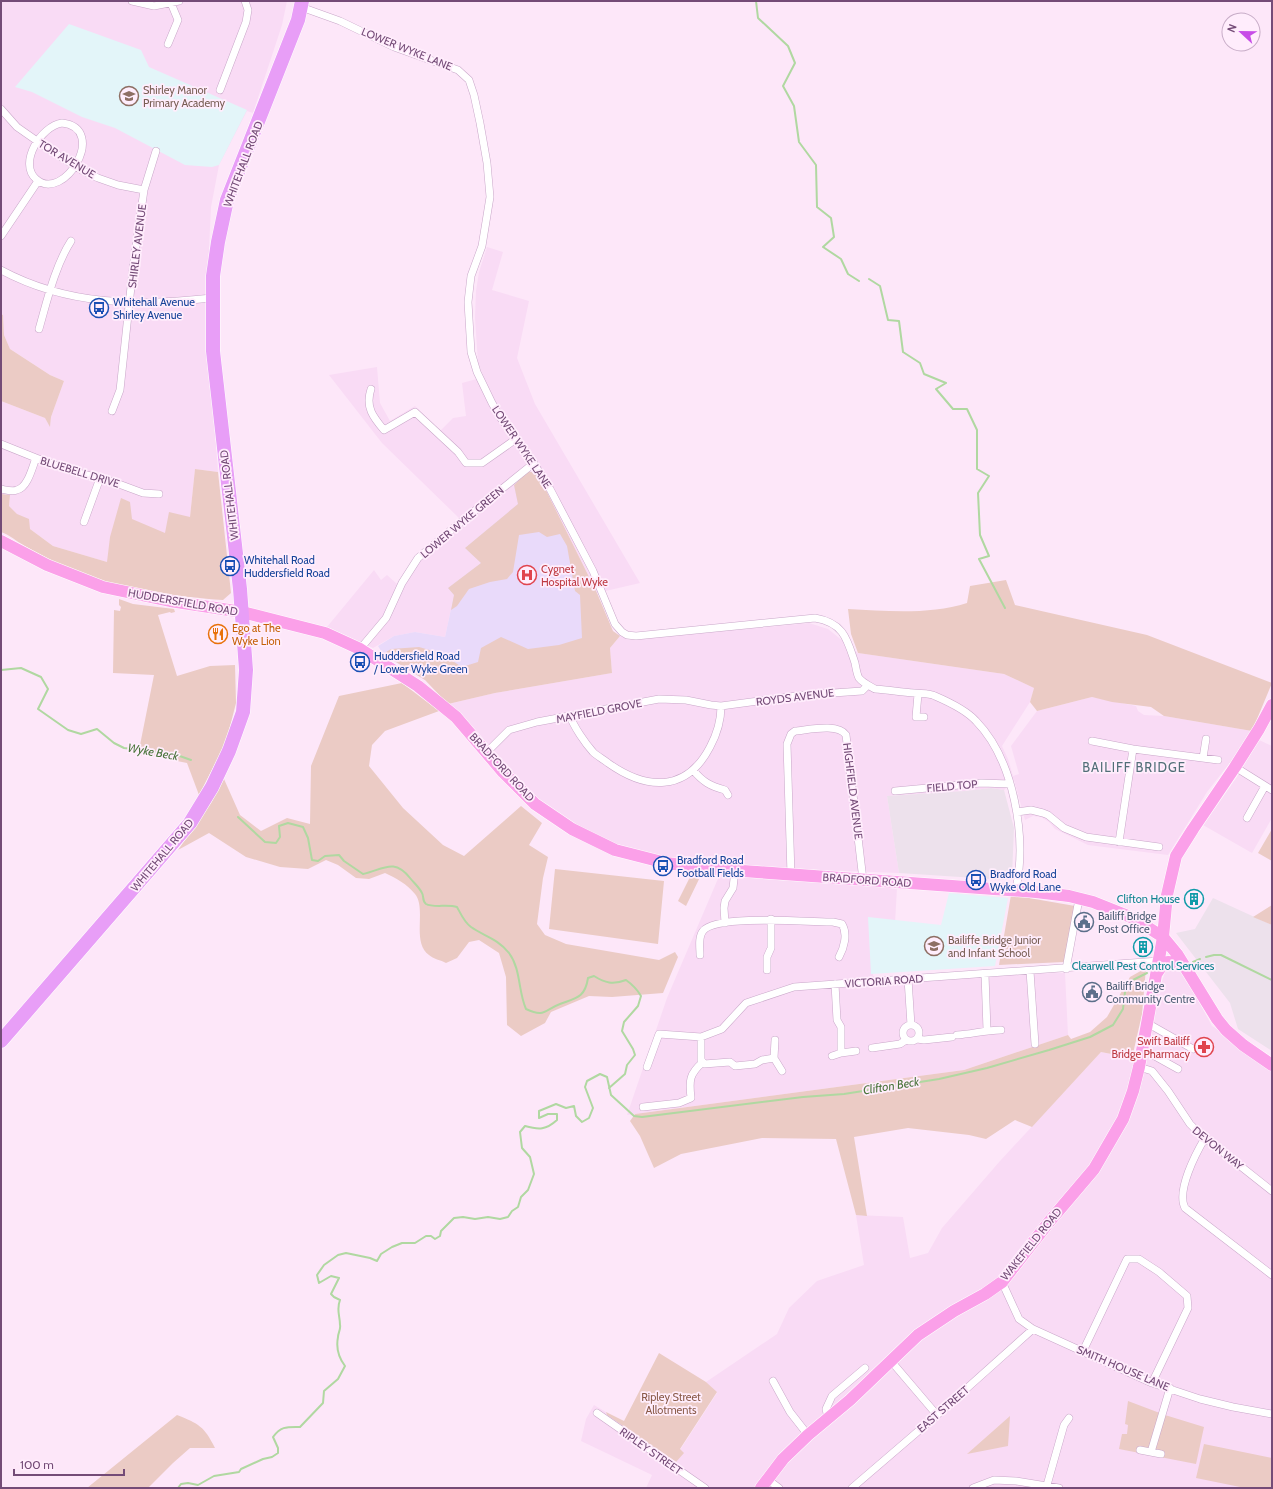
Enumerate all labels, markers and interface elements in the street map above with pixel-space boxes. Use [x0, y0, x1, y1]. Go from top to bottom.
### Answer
north arrow [1221, 12, 1261, 52]
text: N [1224, 22, 1240, 34]
street label: LOWER WYKE LANE [359, 24, 455, 74]
place label: Shirley Manor Primary Academy [143, 83, 226, 110]
school or university icon: Shirley Manor Primary Academy [118, 85, 140, 107]
street label: WHITEHALL ROAD [220, 119, 266, 209]
street label: TOR AVENUE [36, 137, 98, 181]
street label: SHIRLEY AVENUE [125, 203, 149, 289]
place label: Whitehall Avenue Shirley Avenue [113, 295, 195, 322]
bus stop icon: Whitehall Avenue Shirley Avenue [88, 297, 110, 319]
street label: LOWER WYKE LANE [489, 403, 555, 491]
street label: WHITEHALL ROAD [217, 449, 241, 541]
street label: BLUEBELL DRIVE [39, 453, 121, 491]
street label: LOWER WYKE GREEN [417, 483, 507, 561]
place label: Whitehall Road Huddersfield Road [244, 553, 330, 580]
bus stop icon: Whitehall Road Huddersfield Road [219, 555, 241, 577]
place label: Cygnet Hospital Wyke [541, 562, 608, 589]
hospital icon: Cygnet Hospital Wyke [516, 564, 538, 586]
street label: HUDDERSFIELD ROAD [127, 585, 239, 619]
place label: Ego at The Wyke Lion [232, 621, 281, 648]
restaurant icon: Ego at The Wyke Lion [207, 623, 229, 645]
place label: Huddersfield Road / Lower Wyke Green [373, 649, 468, 676]
bus stop icon: Huddersfield Road / Lower Wyke Green [349, 651, 371, 673]
street label: ROYDS AVENUE [755, 685, 835, 709]
street label: MAYFIELD GROVE [555, 696, 643, 726]
street label: BRADFORD ROAD [467, 730, 537, 804]
water label: Wyke Beck [126, 740, 181, 764]
street label: HIGHFIELD AVENUE [840, 742, 866, 840]
district label: BAILIFF BRIDGE [1082, 759, 1186, 775]
street label: FIELD TOP [926, 777, 979, 795]
street label: WHITEHALL ROAD [127, 816, 197, 894]
place label: Bradford Road Football Fields [677, 853, 744, 880]
bus stop icon: Bradford Road Football Fields [652, 855, 674, 877]
place label: Bradford Road Wyke Old Lane [990, 867, 1061, 894]
bus stop icon: Bradford Road Wyke Old Lane [965, 869, 987, 891]
street label: BRADFORD ROAD [822, 870, 912, 890]
building icon: Clifton House [1183, 888, 1205, 910]
place label: Clifton House [1117, 892, 1180, 906]
place label: Bailiff Bridge Post Office [1098, 909, 1157, 936]
public building icon: Bailiff Bridge Post Office [1073, 911, 1095, 933]
place label: Bailiffe Bridge Junior and Infant School [948, 933, 1041, 960]
school or university icon: Bailiffe Bridge Junior and Infant School [923, 935, 945, 957]
building icon: Clearwell Pest Control Services [1132, 936, 1154, 958]
place label: Clearwell Pest Control Services [1072, 959, 1215, 973]
street label: VICTORIA ROAD [844, 971, 924, 991]
place label: Bailiff Bridge Community Centre [1106, 979, 1195, 1006]
public building icon: Bailiff Bridge Community Centre [1081, 981, 1103, 1003]
place label: Swift Bailiff Bridge Pharmacy [1112, 1034, 1190, 1061]
pharmacy icon: Swift Bailiff Bridge Pharmacy [1193, 1036, 1215, 1058]
water label: Clifton Beck [862, 1074, 921, 1097]
street label: DEVON WAY [1190, 1123, 1247, 1173]
street label: WAKEFIELD ROAD [997, 1205, 1065, 1283]
street label: SMITH HOUSE LANE [1074, 1342, 1172, 1394]
street label: EAST STREET [914, 1382, 972, 1435]
park label: Ripley Street Allotments [641, 1390, 701, 1417]
street label: RIPLEY STREET [617, 1424, 685, 1478]
scale bar [14, 1451, 124, 1477]
text: 100 m [20, 1457, 54, 1472]

